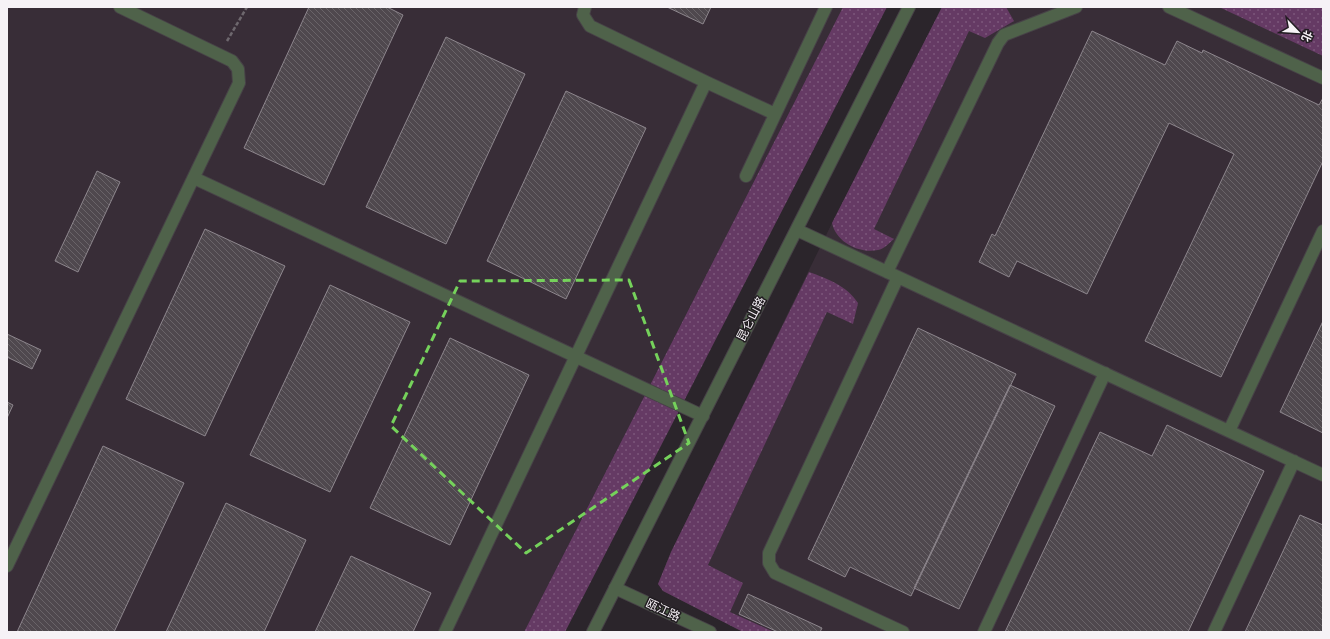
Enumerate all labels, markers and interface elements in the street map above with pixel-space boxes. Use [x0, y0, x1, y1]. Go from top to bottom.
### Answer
north arrow [1278, 12, 1318, 52]
text: 北 [1298, 28, 1316, 44]
street label: 昆仑山路 [733, 294, 768, 344]
street label: 瓯江路 [644, 595, 683, 624]

